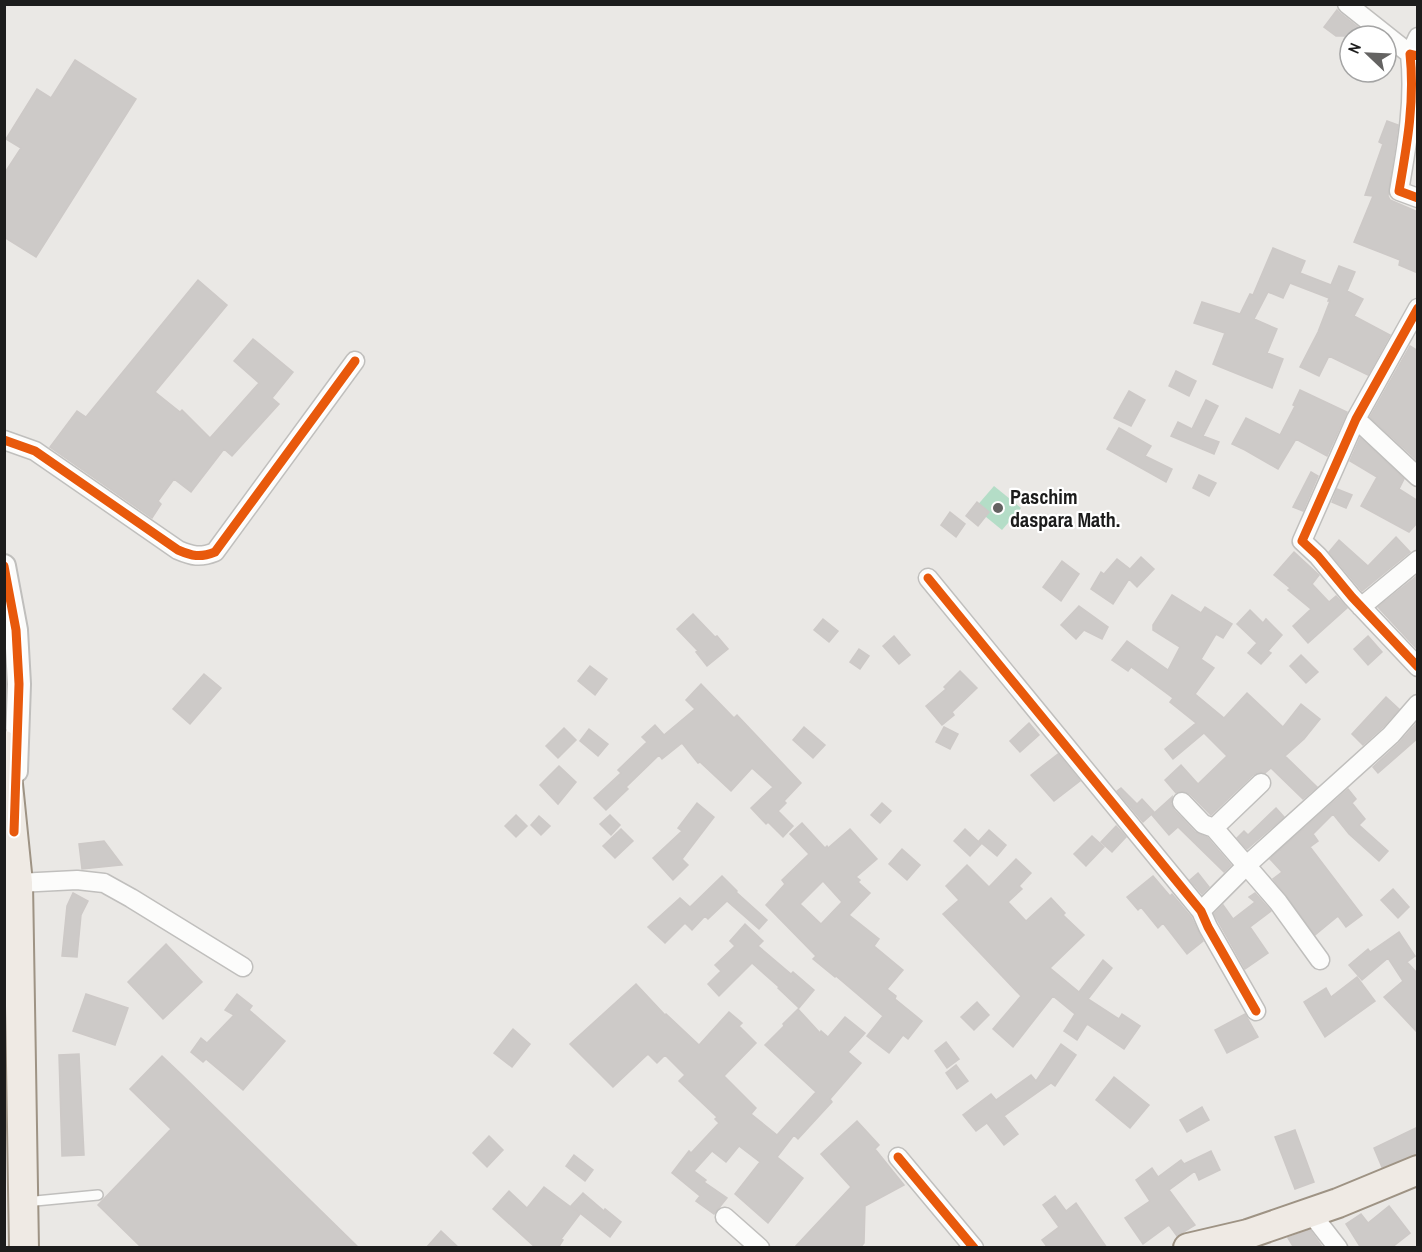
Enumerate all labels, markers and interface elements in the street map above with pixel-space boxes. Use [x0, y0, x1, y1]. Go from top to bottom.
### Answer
north arrow [1338, 24, 1398, 84]
text: N [1342, 39, 1366, 57]
place label: Paschim daspara Math. [1010, 483, 1120, 533]
marker: Paschim daspara Math. [991, 501, 1005, 515]

